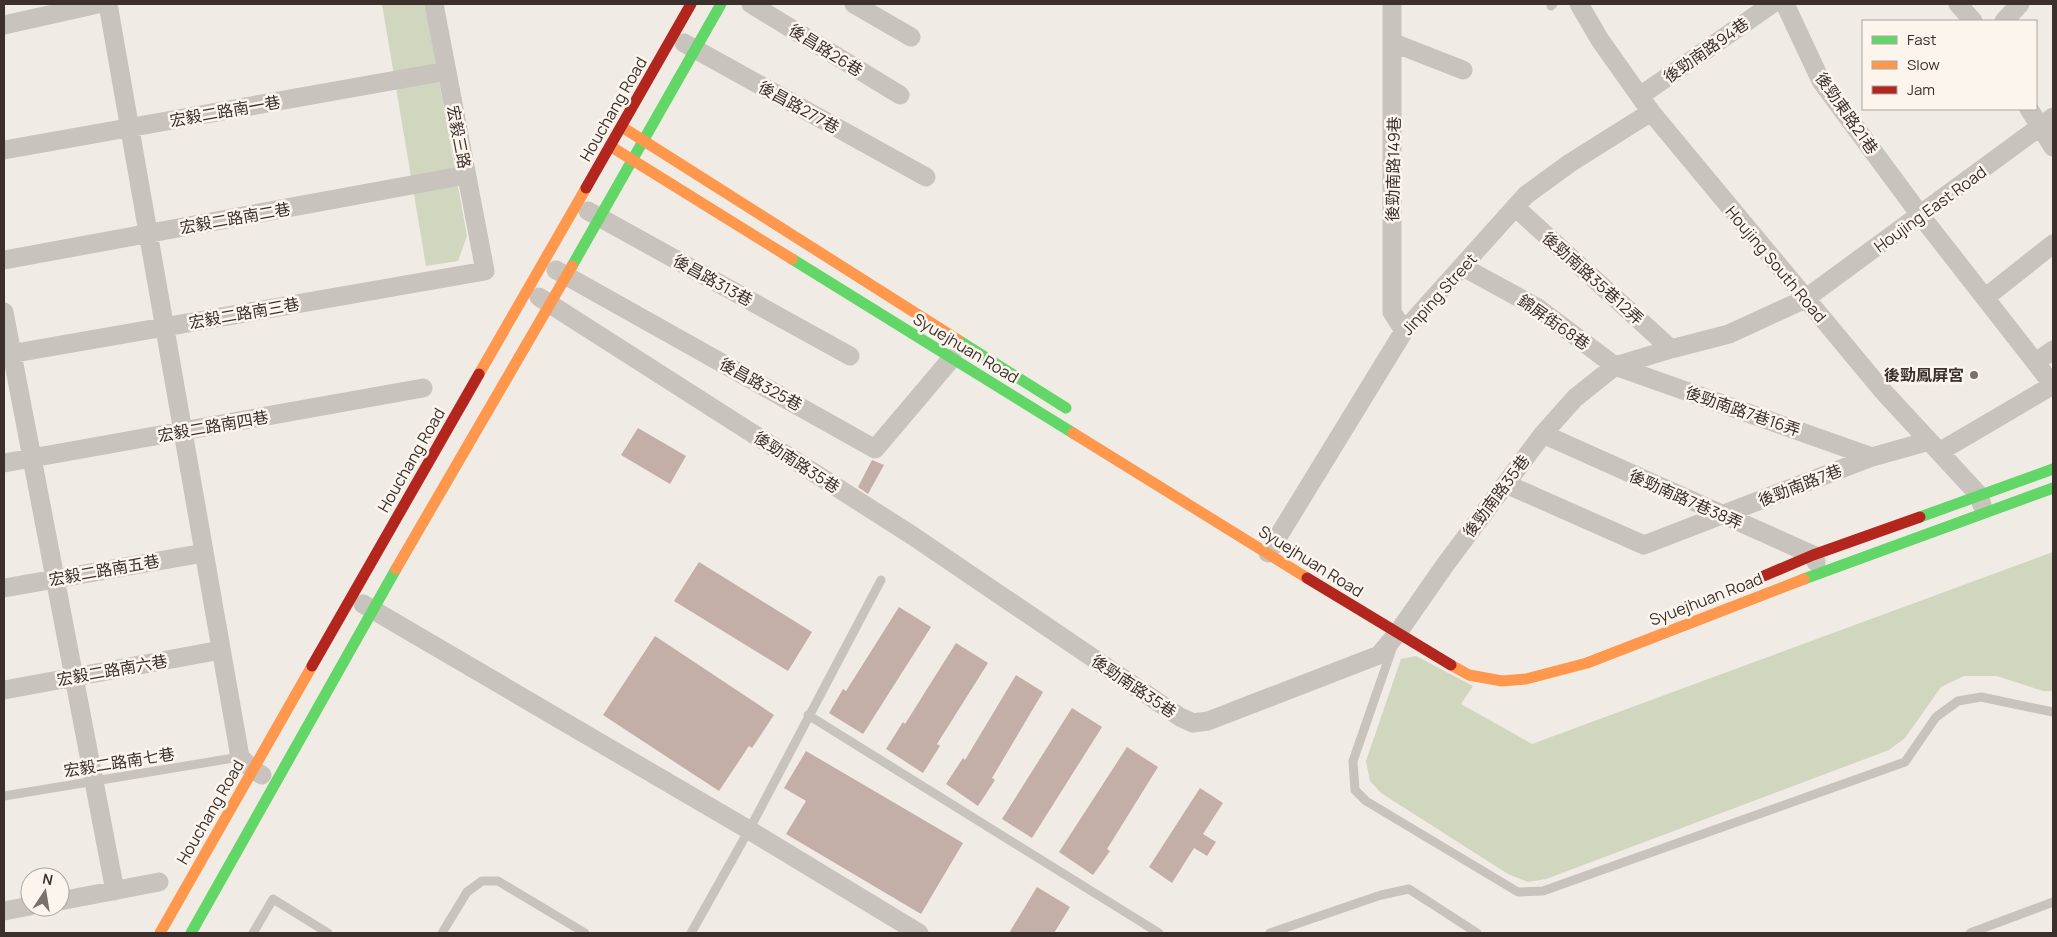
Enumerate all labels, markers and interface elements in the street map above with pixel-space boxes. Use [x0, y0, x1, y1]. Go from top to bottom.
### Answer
street label: 後勁南路94巷 [1659, 12, 1753, 88]
street label: 後昌路26巷 [785, 19, 867, 81]
legend [1862, 20, 2037, 110]
text: Fast [1907, 29, 1936, 50]
street label: Houchang Road [574, 53, 652, 165]
text: Slow [1907, 54, 1940, 75]
street label: 後勁東路21巷 [1811, 68, 1883, 158]
street label: 後昌路277巷 [754, 76, 844, 138]
text: Jam [1907, 79, 1935, 100]
street label: 宏毅二路南一巷 [168, 90, 282, 132]
street label: 宏毅三路 [442, 103, 476, 171]
street label: 後勁南路149巷 [1381, 116, 1405, 222]
street label: Houjing East Road [1869, 161, 1991, 257]
street label: 宏毅二路南二巷 [178, 197, 292, 239]
street label: Houjing South Road [1721, 201, 1831, 327]
street label: 後勁南路35巷12弄 [1538, 227, 1648, 329]
street label: Jinping Street [1396, 248, 1482, 340]
street label: 後昌路313巷 [669, 249, 757, 311]
street label: 錦屏街68巷 [1514, 289, 1594, 355]
street label: 宏毅二路南三巷 [187, 292, 301, 334]
street label: Syuejhuan Road [909, 308, 1023, 388]
street label: 後昌路325巷 [716, 352, 806, 416]
place label: 後勁鳳屏宮 [1884, 364, 1964, 386]
marker: 後勁鳳屏宮 [1968, 369, 1980, 381]
street label: 後勁南路7巷16弄 [1683, 381, 1803, 441]
street label: Houchang Road [372, 404, 450, 516]
street label: 宏毅二路南四巷 [156, 405, 270, 447]
street label: 後勁南路35巷 [750, 426, 844, 498]
street label: 後勁南路35巷 [1458, 450, 1534, 542]
street label: 後勁南路7巷 [1755, 459, 1845, 511]
street label: 後勁南路7巷38弄 [1626, 464, 1746, 534]
street label: Syuejhuan Road [1254, 520, 1368, 602]
street label: 宏毅二路南五巷 [47, 549, 161, 591]
street label: Syuejhuan Road [1646, 567, 1766, 631]
street label: 宏毅二路南六巷 [55, 649, 169, 691]
street label: 後勁南路35巷 [1087, 649, 1181, 723]
street label: 宏毅二路南七巷 [62, 742, 176, 782]
street label: Houchang Road [171, 756, 249, 868]
north arrow [20, 867, 70, 917]
text: N [41, 868, 55, 889]

